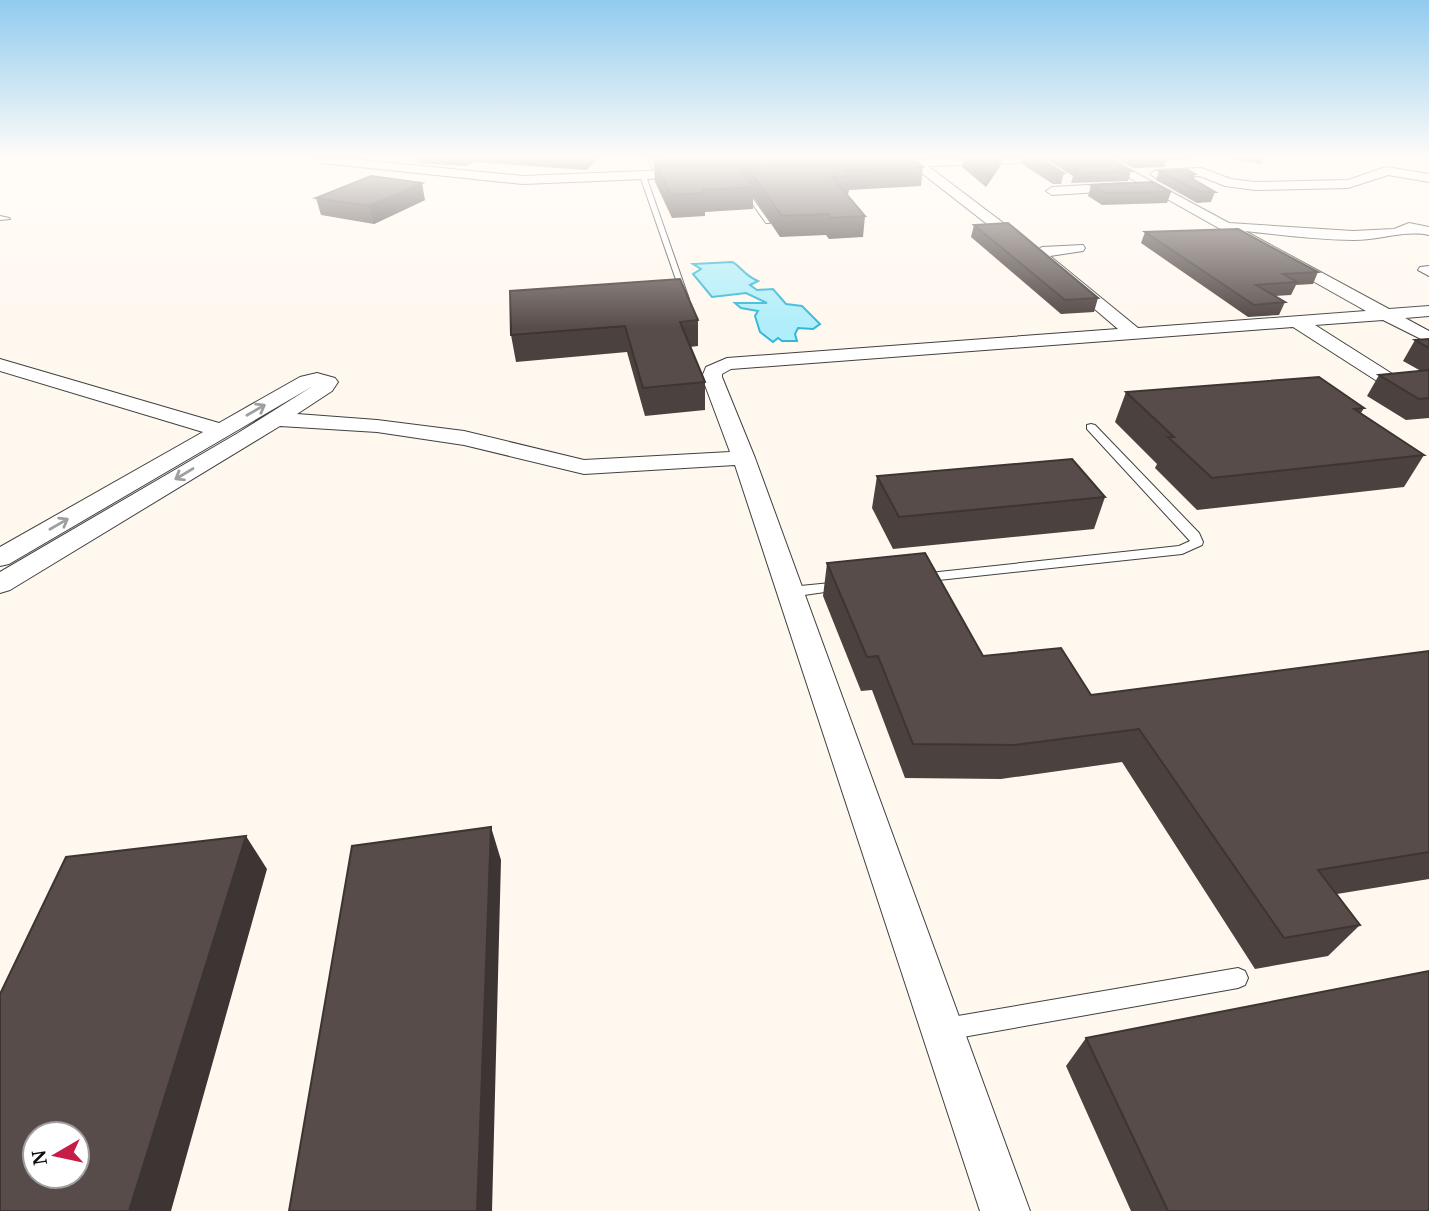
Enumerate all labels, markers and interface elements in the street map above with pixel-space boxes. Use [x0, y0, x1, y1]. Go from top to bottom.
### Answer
one-way arrow [245, 403, 266, 416]
one-way arrow [175, 467, 195, 481]
one-way arrow [48, 517, 69, 530]
north arrow [21, 1120, 91, 1190]
text: N [25, 1148, 53, 1167]

